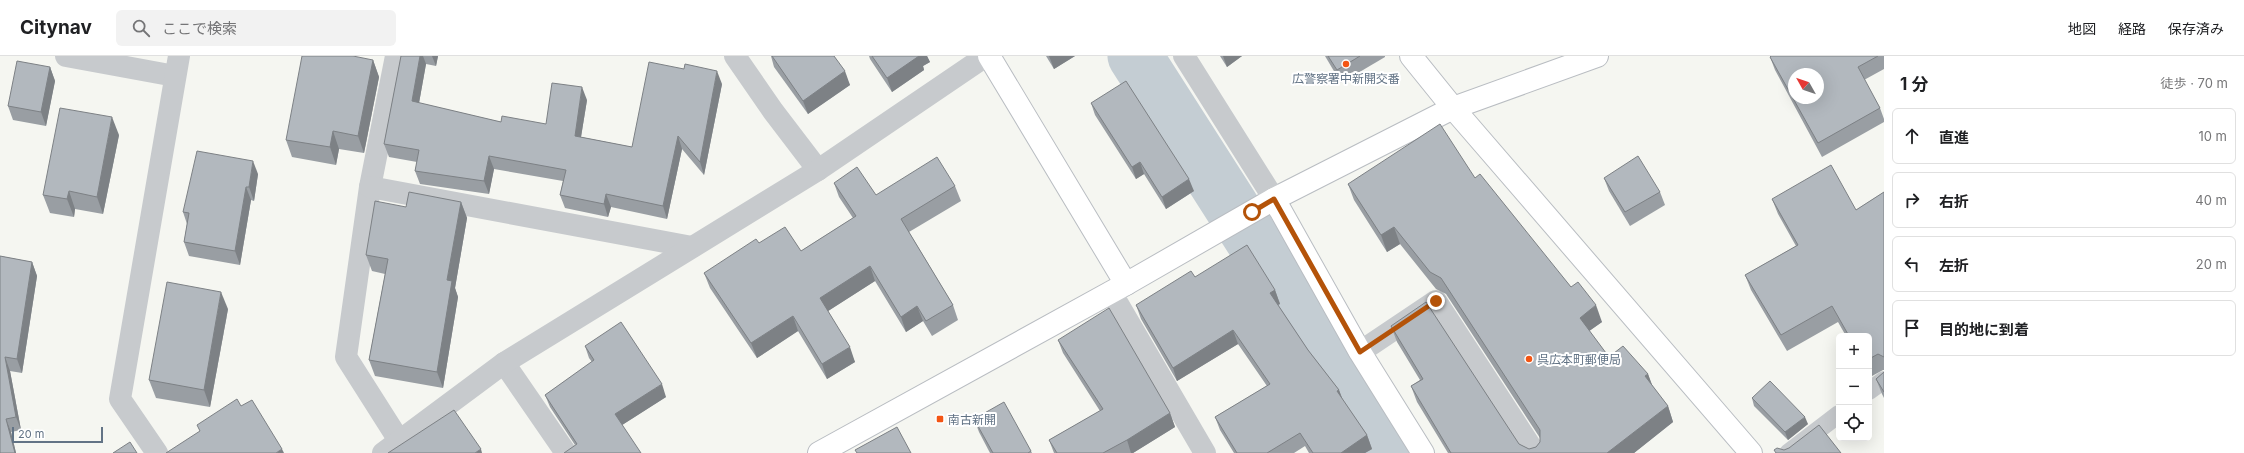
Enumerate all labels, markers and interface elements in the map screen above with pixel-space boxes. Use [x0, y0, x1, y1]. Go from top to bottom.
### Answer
search box [116, 10, 396, 46]
text: Citynav [20, 16, 92, 39]
icon: search [130, 17, 152, 39]
text: ここで検索 [162, 19, 237, 38]
text: 地図 [2068, 20, 2096, 37]
text: 経路 [2118, 20, 2146, 37]
text: 保存済み [2168, 20, 2224, 37]
marker: 広警察署中新開交番 [1341, 59, 1351, 69]
north arrow [1788, 68, 1824, 104]
place label: 広警察署中新開交番 [1292, 71, 1400, 86]
text: 1 分 [1900, 74, 1928, 94]
text: 徒歩 · 70 m [2161, 75, 2228, 91]
icon: ahead [1901, 125, 1923, 147]
text: 直進 [1939, 128, 1969, 147]
text: 10 m [2198, 128, 2227, 144]
icon: right [1901, 189, 1923, 211]
text: 右折 [1939, 192, 1969, 211]
text: 40 m [2195, 192, 2227, 208]
route start [1243, 203, 1261, 221]
icon: left [1901, 253, 1923, 275]
text: 左折 [1939, 256, 1969, 275]
text: 20 m [2196, 256, 2227, 272]
route end [1427, 292, 1445, 310]
icon: arrive [1901, 317, 1923, 339]
text: 目的地に到着 [1939, 320, 2029, 339]
map controls [1836, 333, 1872, 441]
button: + [1836, 333, 1872, 369]
place label: 呉広本町郵便局 [1537, 352, 1621, 367]
marker: 呉広本町郵便局 [1524, 354, 1534, 364]
button: − [1836, 369, 1872, 405]
button: locate [1836, 405, 1872, 441]
place label: 南古新開 [948, 412, 996, 427]
marker: 南古新開 [935, 414, 945, 424]
scale bar [12, 425, 103, 444]
text: 20 m [18, 427, 44, 441]

